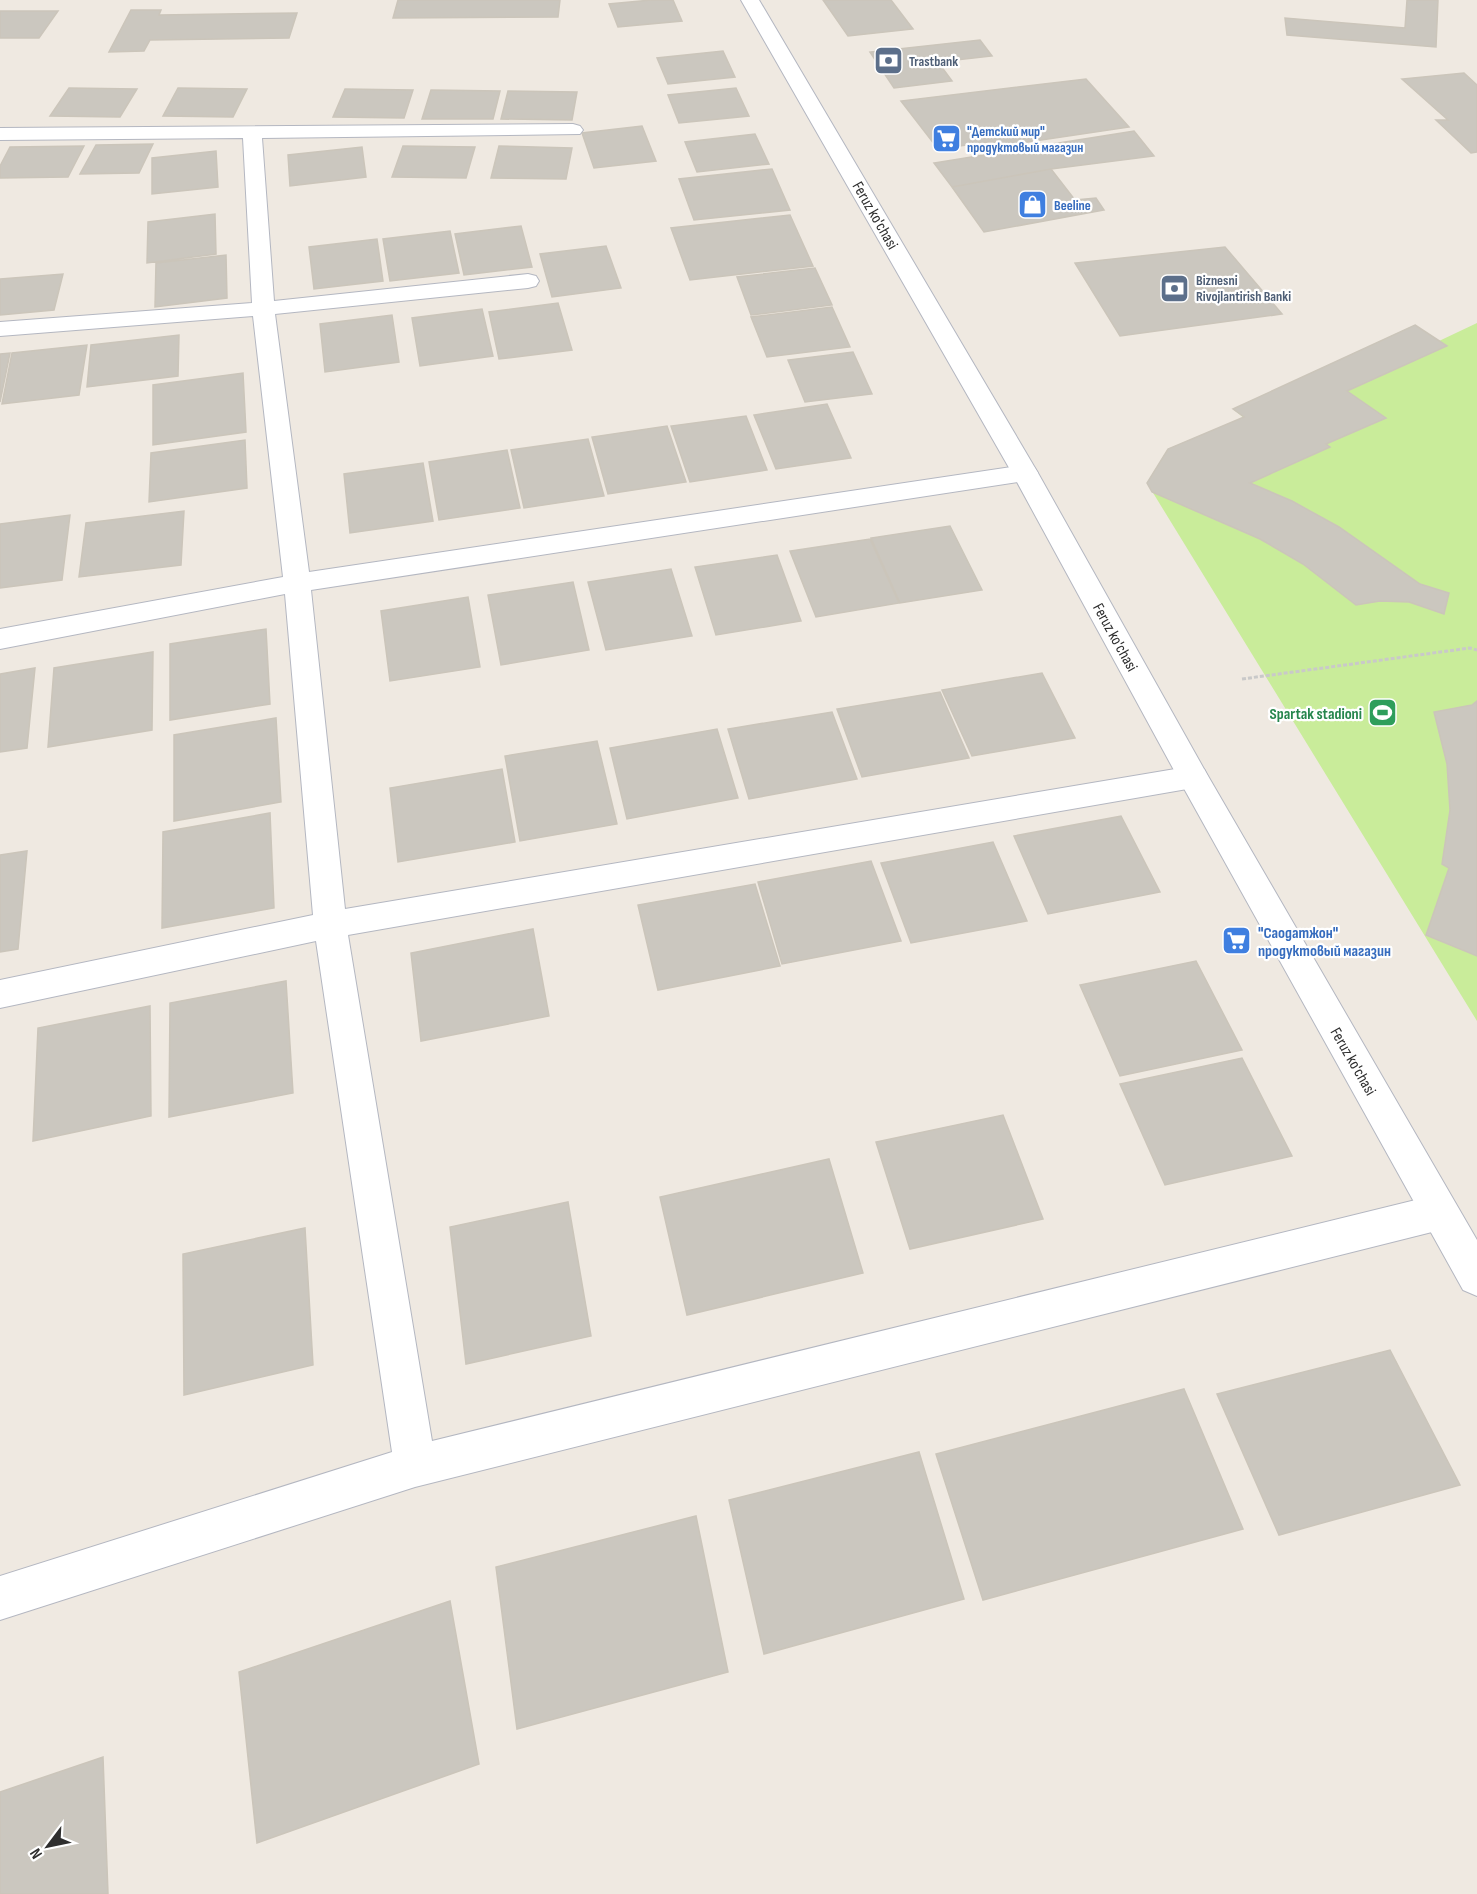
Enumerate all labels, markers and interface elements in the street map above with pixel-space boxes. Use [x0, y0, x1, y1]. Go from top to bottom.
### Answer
bank icon: Trastbank [872, 45, 904, 77]
place label: Trastbank [909, 53, 958, 70]
supermarket icon: "Детский мир" продуктовый магазин [930, 123, 962, 155]
place label: "Детский мир" продуктовый магазин [967, 123, 1083, 156]
street label: Feruz ko'chasi [848, 179, 902, 253]
shop icon: Beeline [1017, 189, 1049, 221]
place label: Beeline [1054, 197, 1091, 214]
bank icon: Biznesni Rivojlantirish Banki [1159, 272, 1191, 304]
place label: Biznesni Rivojlantirish Banki [1196, 272, 1291, 305]
street label: Feruz ko'chasi [1088, 600, 1141, 675]
sports icon: Spartak stadioni [1367, 697, 1399, 729]
place label: Spartak stadioni [1270, 705, 1362, 724]
place label: "Саодатжон" продуктовый магазин [1258, 924, 1391, 961]
supermarket icon: "Саодатжон" продуктовый магазин [1221, 925, 1253, 957]
street label: Feruz ko'chasi [1326, 1025, 1380, 1099]
north arrow [18, 1816, 78, 1876]
text: N [26, 1844, 47, 1862]

